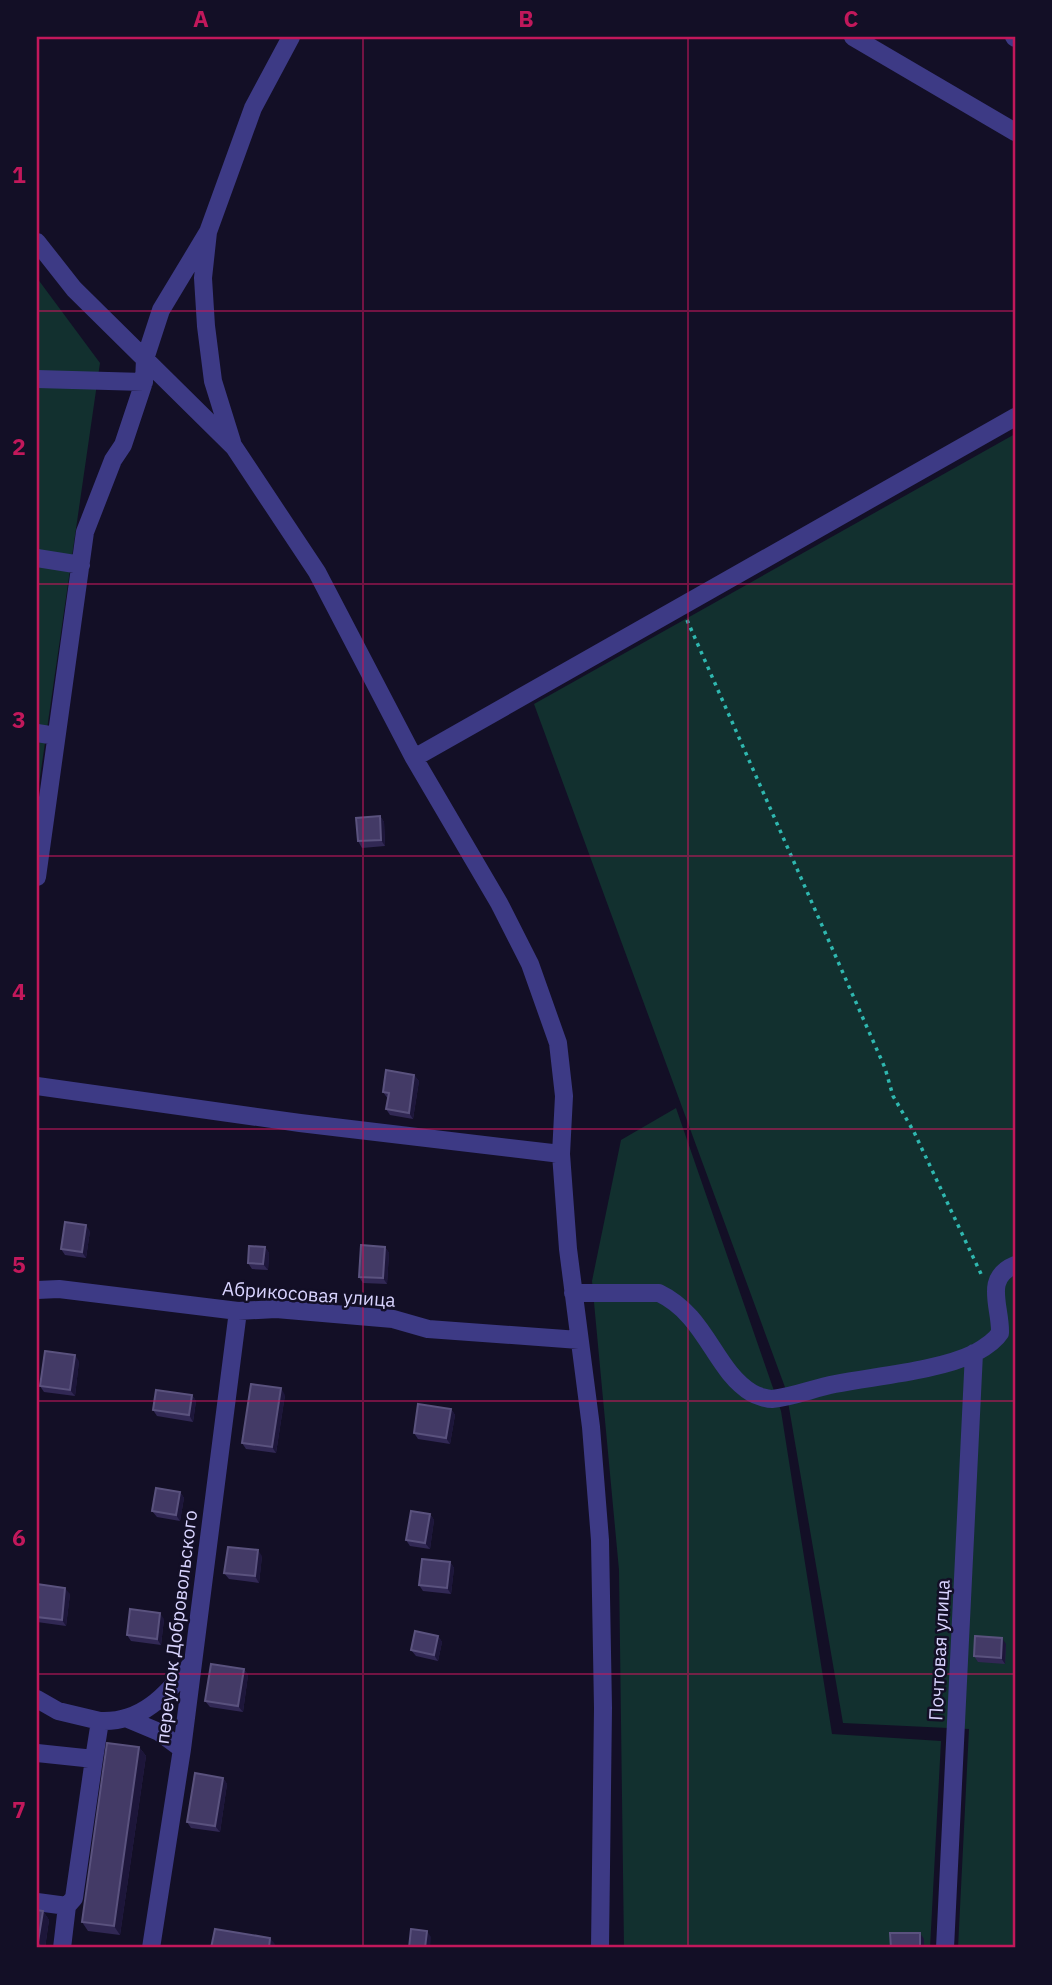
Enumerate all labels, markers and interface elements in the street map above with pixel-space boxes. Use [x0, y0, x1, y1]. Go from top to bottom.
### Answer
text: A [193, 3, 209, 33]
text: B [518, 3, 534, 33]
text: C [844, 3, 859, 33]
text: 1 [12, 159, 26, 189]
text: 2 [12, 431, 26, 461]
text: 3 [12, 704, 26, 734]
text: 4 [12, 976, 26, 1006]
text: 5 [12, 1249, 26, 1279]
street label: Абрикосовая улица [221, 1276, 397, 1312]
street label: переулок Добровольского [150, 1509, 202, 1745]
text: 6 [12, 1522, 26, 1552]
street label: Почтовая улица [923, 1579, 955, 1721]
text: 7 [12, 1794, 26, 1824]

